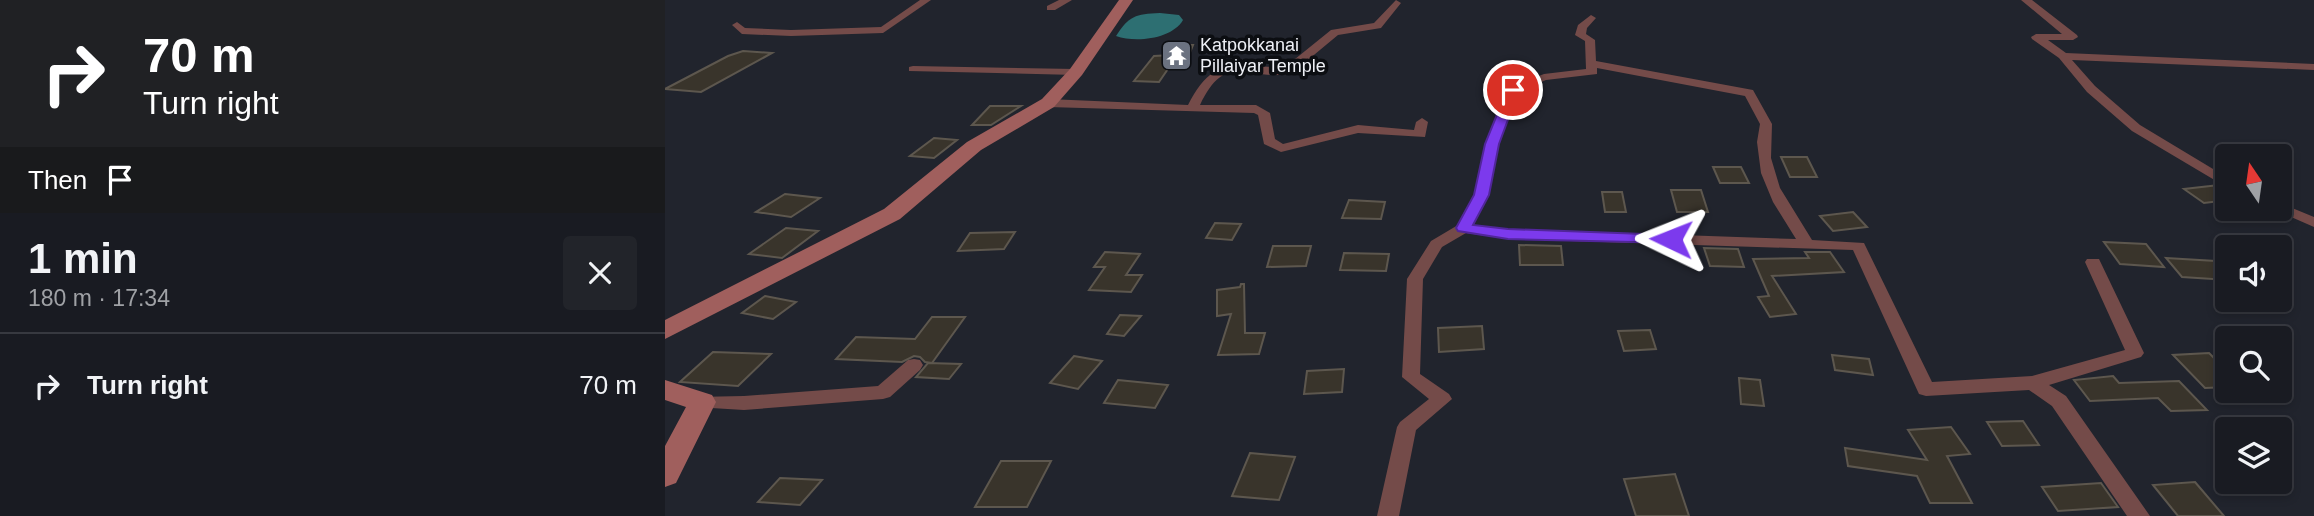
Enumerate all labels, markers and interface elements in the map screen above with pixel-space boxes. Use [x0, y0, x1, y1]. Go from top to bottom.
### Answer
icon: right [28, 28, 119, 119]
text: 70 m [143, 28, 255, 82]
place label: Katpokkanai Pillaiyar Temple [1200, 35, 1326, 76]
temple icon: Katpokkanai Pillaiyar Temple [1160, 38, 1194, 72]
pin [1483, 60, 1543, 120]
icon: arrive [1494, 71, 1532, 109]
text: Turn right [143, 85, 279, 121]
north arrow [2215, 144, 2293, 220]
map controls [2215, 144, 2292, 494]
icon: arrive [101, 161, 139, 199]
text: Then [28, 165, 87, 195]
position arrow [1634, 202, 1708, 276]
text: 1 min [28, 235, 138, 282]
button: sound [2215, 235, 2292, 312]
button: close [563, 236, 637, 310]
text: 180 m · 17:34 [28, 285, 170, 311]
button: search [2215, 326, 2292, 403]
icon: right [28, 367, 66, 405]
text: Turn right [87, 370, 208, 400]
text: 70 m [579, 370, 637, 400]
button: layers [2215, 417, 2292, 494]

